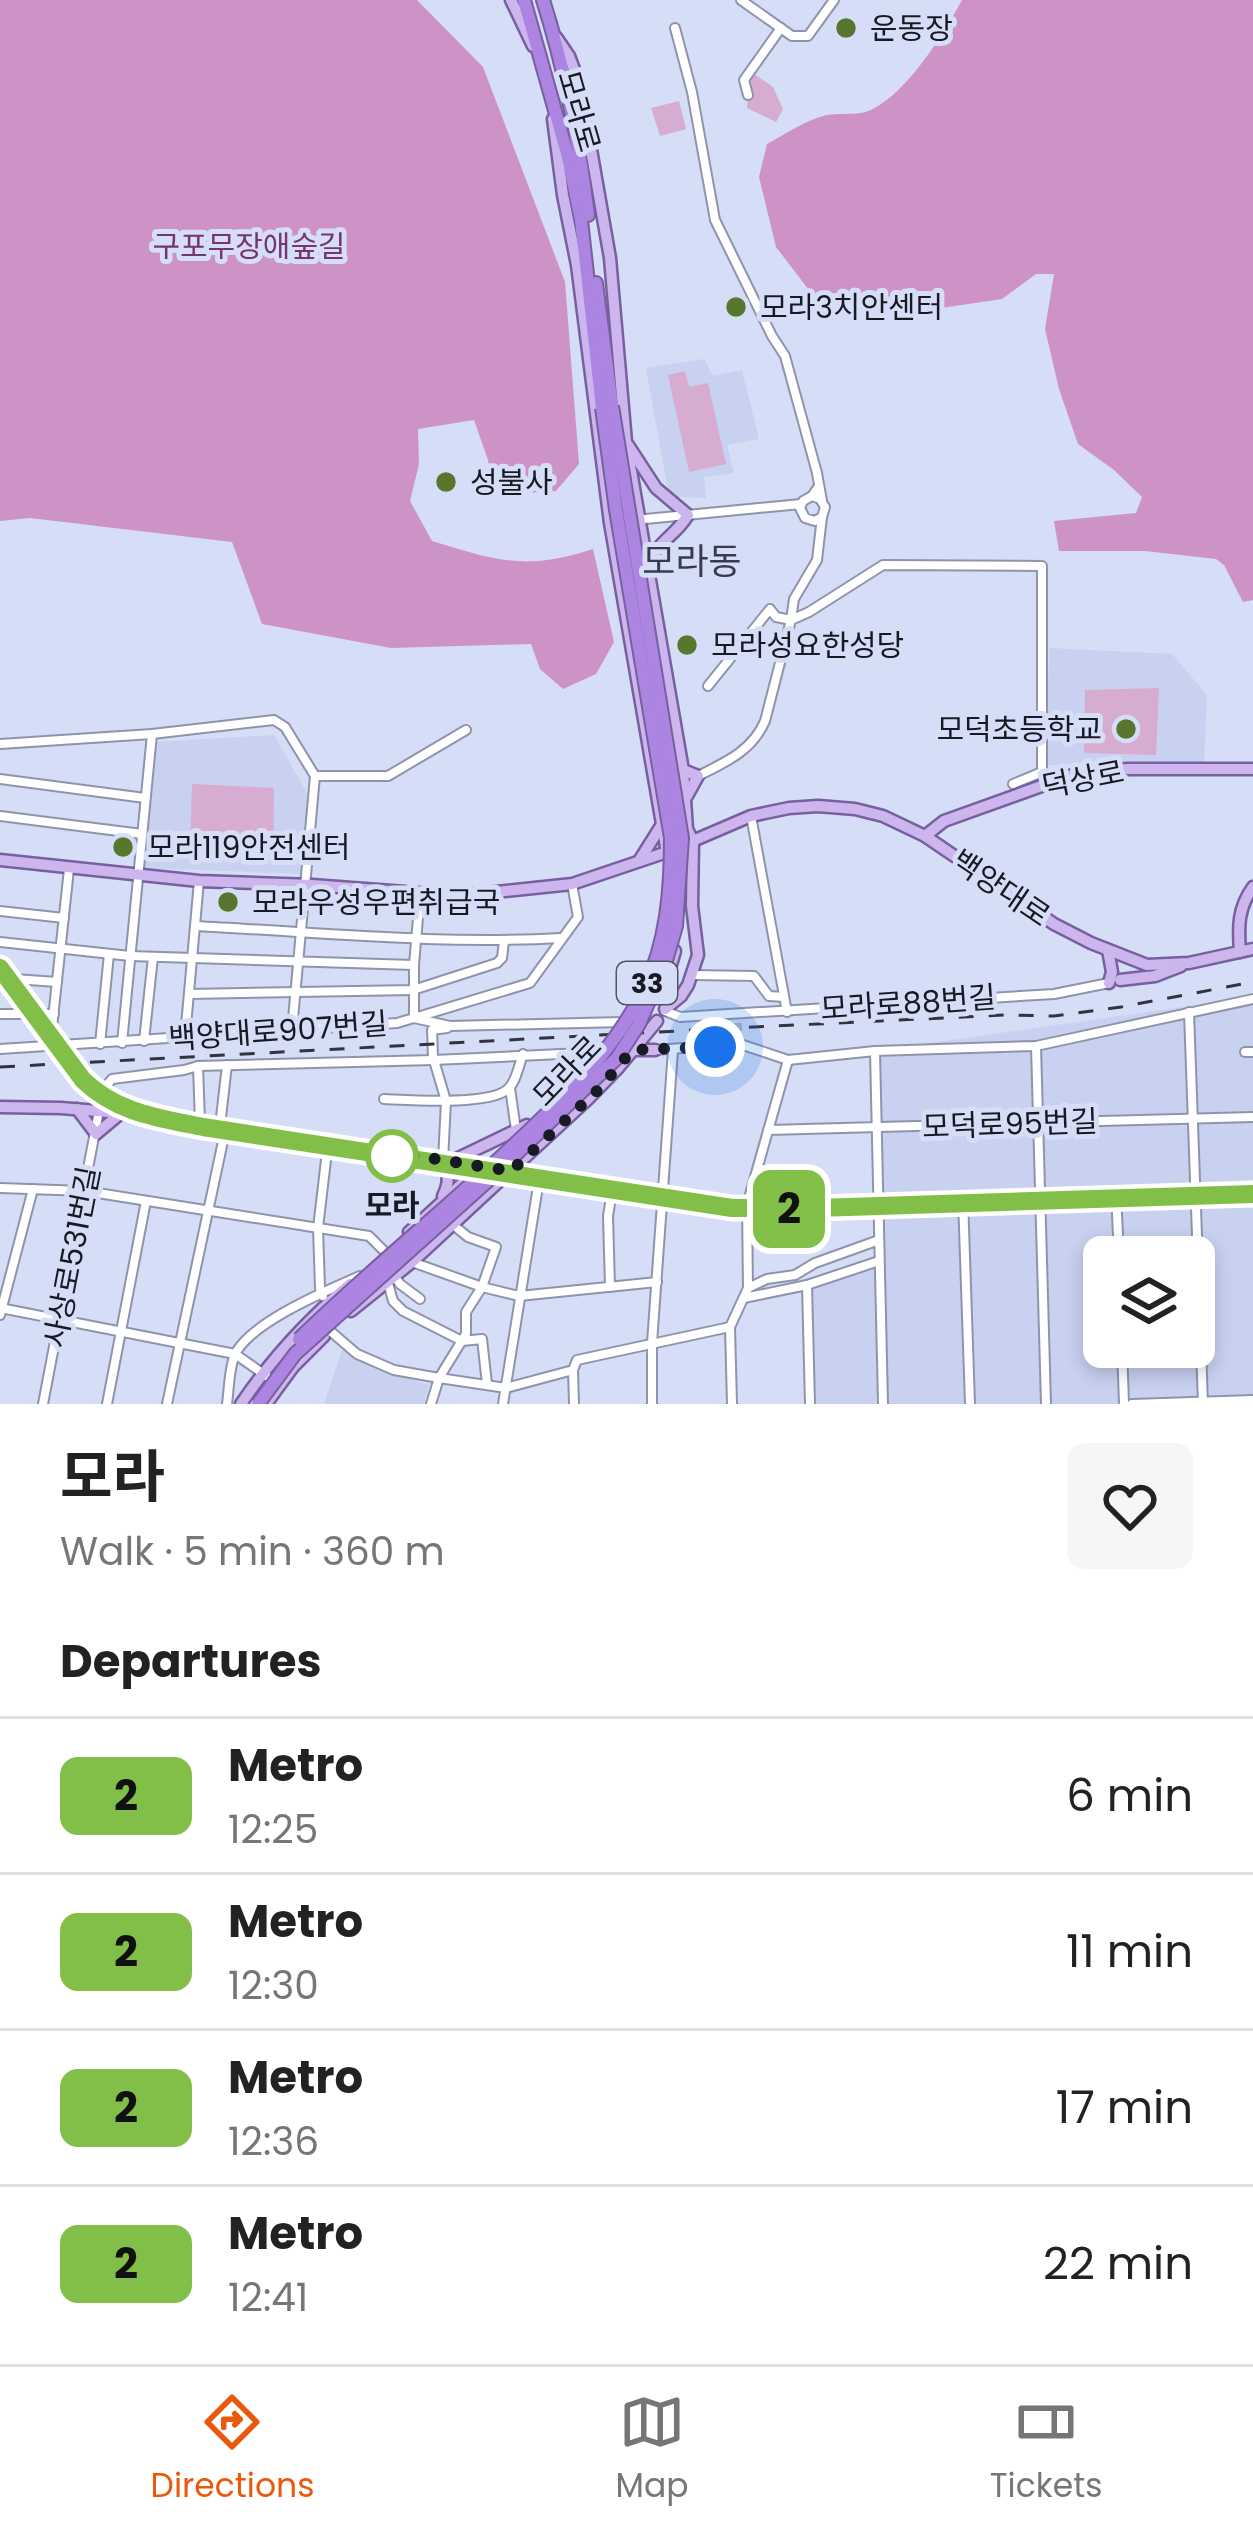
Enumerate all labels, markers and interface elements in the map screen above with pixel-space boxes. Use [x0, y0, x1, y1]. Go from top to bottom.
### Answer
place label: 운동장 [870, 7, 953, 50]
marker: 운동장 [833, 15, 859, 41]
street label: 모라로 [547, 65, 611, 157]
park label: 구포무장애숲길 [152, 225, 346, 268]
place label: 모라3치안센터 [760, 286, 943, 329]
marker: 모라3치안센터 [723, 294, 749, 320]
place label: 성불사 [470, 461, 553, 504]
marker: 성불사 [433, 469, 459, 495]
district label: 모라동 [642, 536, 742, 587]
place label: 모라성요한성당 [711, 624, 904, 667]
marker: 모라성요한성당 [674, 632, 700, 658]
place label: 모덕초등학교 [936, 708, 1102, 751]
marker: 모덕초등학교 [1113, 716, 1139, 742]
street label: 덕상로 [1038, 750, 1128, 808]
place label: 모라119안전센터 [147, 826, 351, 869]
marker: 모라119안전센터 [110, 834, 136, 860]
street label: 백양대로 [943, 839, 1059, 937]
place label: 모라우성우편취급국 [252, 881, 500, 924]
marker: 모라우성우편취급국 [215, 889, 241, 915]
road number: 33 [617, 962, 677, 1004]
street label: 모라로88번길 [819, 975, 997, 1031]
street label: 백양대로907번길 [167, 1002, 389, 1060]
your location [685, 1017, 745, 1077]
street label: 모라로 [523, 1026, 611, 1116]
street label: 모덕로95번길 [921, 1099, 1099, 1149]
marker: 모라 [367, 1131, 417, 1181]
street label: 사상로531번길 [33, 1163, 111, 1351]
line badge: 2 [750, 1170, 828, 1248]
text: 2 [777, 1179, 801, 1238]
place label: 모라 [364, 1184, 420, 1227]
map controls [1083, 1236, 1215, 1368]
button: layers [1083, 1236, 1215, 1368]
text: 모라 [60, 1437, 165, 1517]
button: heart [1067, 1443, 1193, 1569]
text: Walk · 5 min · 360 m [60, 1524, 445, 1579]
text: Departures [60, 1630, 322, 1693]
text: Metro [228, 1734, 363, 1797]
text: 6 min [1066, 1764, 1193, 1827]
text: 2 [114, 1766, 138, 1825]
text: 12:25 [228, 1802, 318, 1857]
text: Metro [228, 1890, 363, 1953]
text: 11 min [1066, 1920, 1193, 1983]
text: 2 [114, 1922, 138, 1981]
text: 12:30 [228, 1958, 319, 2013]
text: Metro [228, 2046, 363, 2109]
text: 17 min [1056, 2076, 1193, 2139]
text: 2 [114, 2078, 138, 2137]
text: 12:36 [228, 2114, 319, 2169]
text: Metro [228, 2202, 363, 2265]
text: 22 min [1043, 2232, 1193, 2295]
text: 2 [114, 2234, 138, 2293]
text: 12:41 [228, 2270, 308, 2325]
tab: Directions [151, 2389, 314, 2511]
tab: Map [616, 2389, 689, 2511]
tab: Tickets [990, 2389, 1102, 2511]

